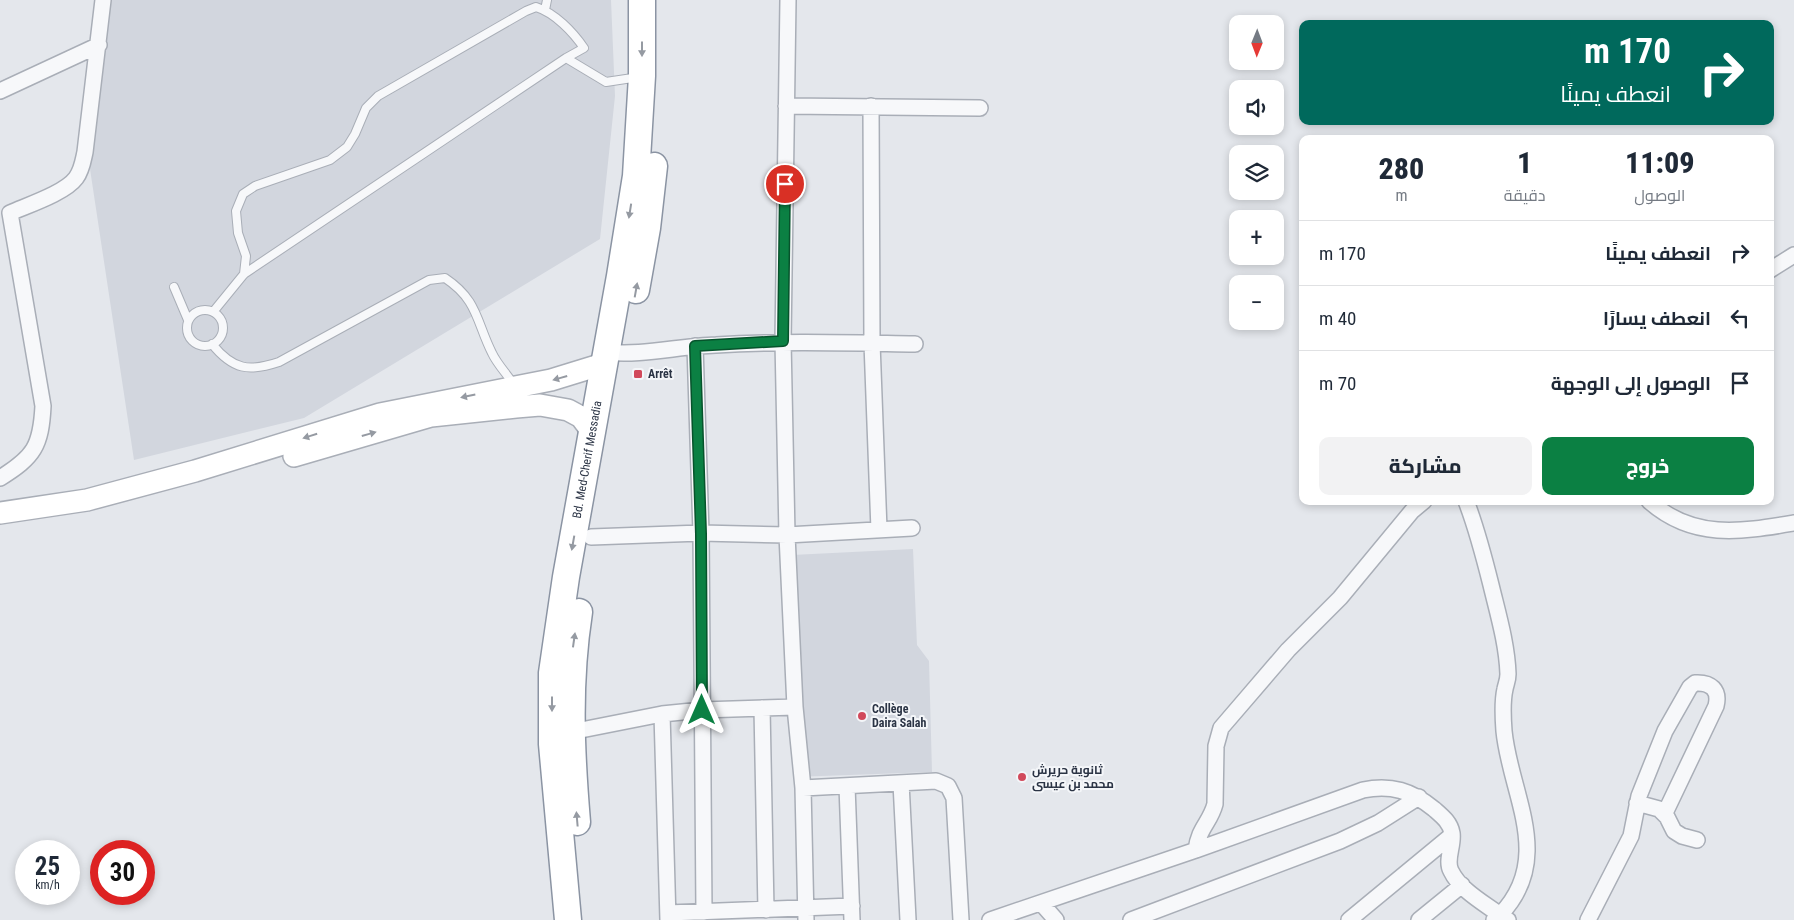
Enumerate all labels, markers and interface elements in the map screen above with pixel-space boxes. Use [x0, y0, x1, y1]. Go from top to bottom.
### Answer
north arrow [1229, 15, 1284, 70]
map controls [1229, 15, 1284, 330]
text: 170 m [1584, 31, 1671, 72]
icon: right [1689, 40, 1754, 105]
one-way arrow [638, 41, 646, 57]
button: sound [1229, 80, 1284, 135]
text: انعطف يمينًا [1560, 82, 1671, 107]
button: layers [1229, 145, 1284, 200]
text: 1 [1517, 145, 1532, 180]
text: 11:09 [1625, 145, 1694, 180]
text: 280 [1379, 151, 1424, 186]
pin [764, 163, 806, 205]
icon: arrive [771, 170, 799, 198]
text: m [1395, 186, 1407, 205]
text: دقيقة [1504, 186, 1545, 205]
text: الوصول [1634, 186, 1685, 205]
one-way arrow [626, 203, 634, 219]
button: + [1229, 210, 1284, 265]
icon: right [1726, 239, 1754, 267]
text: 170 m [1319, 242, 1366, 265]
text: انعطف يمينًا [1605, 242, 1711, 265]
button: − [1229, 275, 1284, 330]
one-way arrow [632, 282, 640, 298]
icon: left [1726, 304, 1754, 332]
text: 40 m [1319, 307, 1356, 330]
text: انعطف يسارًا [1603, 307, 1711, 330]
place label: Arrêt [648, 367, 673, 381]
marker: Arrêt [632, 368, 644, 380]
icon: arrive [1726, 369, 1754, 397]
text: 70 m [1319, 372, 1356, 395]
text: الوصول إلى الوجهة [1551, 372, 1711, 395]
one-way arrow [552, 374, 567, 382]
one-way arrow [460, 392, 475, 400]
street label: Bd. Med-Cherif Messadia [570, 399, 605, 520]
one-way arrow [362, 429, 377, 437]
one-way arrow [303, 432, 318, 440]
button: مشاركة [1319, 437, 1532, 495]
button: خروج [1542, 437, 1754, 495]
one-way arrow [568, 535, 576, 551]
one-way arrow [571, 631, 579, 647]
position arrow [675, 683, 727, 735]
one-way arrow [548, 696, 556, 712]
place label: Collège Daira Salah [872, 702, 926, 730]
marker: Collège Daira Salah [856, 710, 868, 722]
place label: ثانوية حريرش محمد بن عيسى [1032, 763, 1114, 792]
marker: ثانوية حريرش محمد بن عيسى [1016, 771, 1028, 783]
one-way arrow [573, 811, 581, 827]
speed limit sign: 30 [90, 840, 155, 905]
text: 25 [35, 852, 60, 881]
text: km/h [35, 878, 60, 892]

